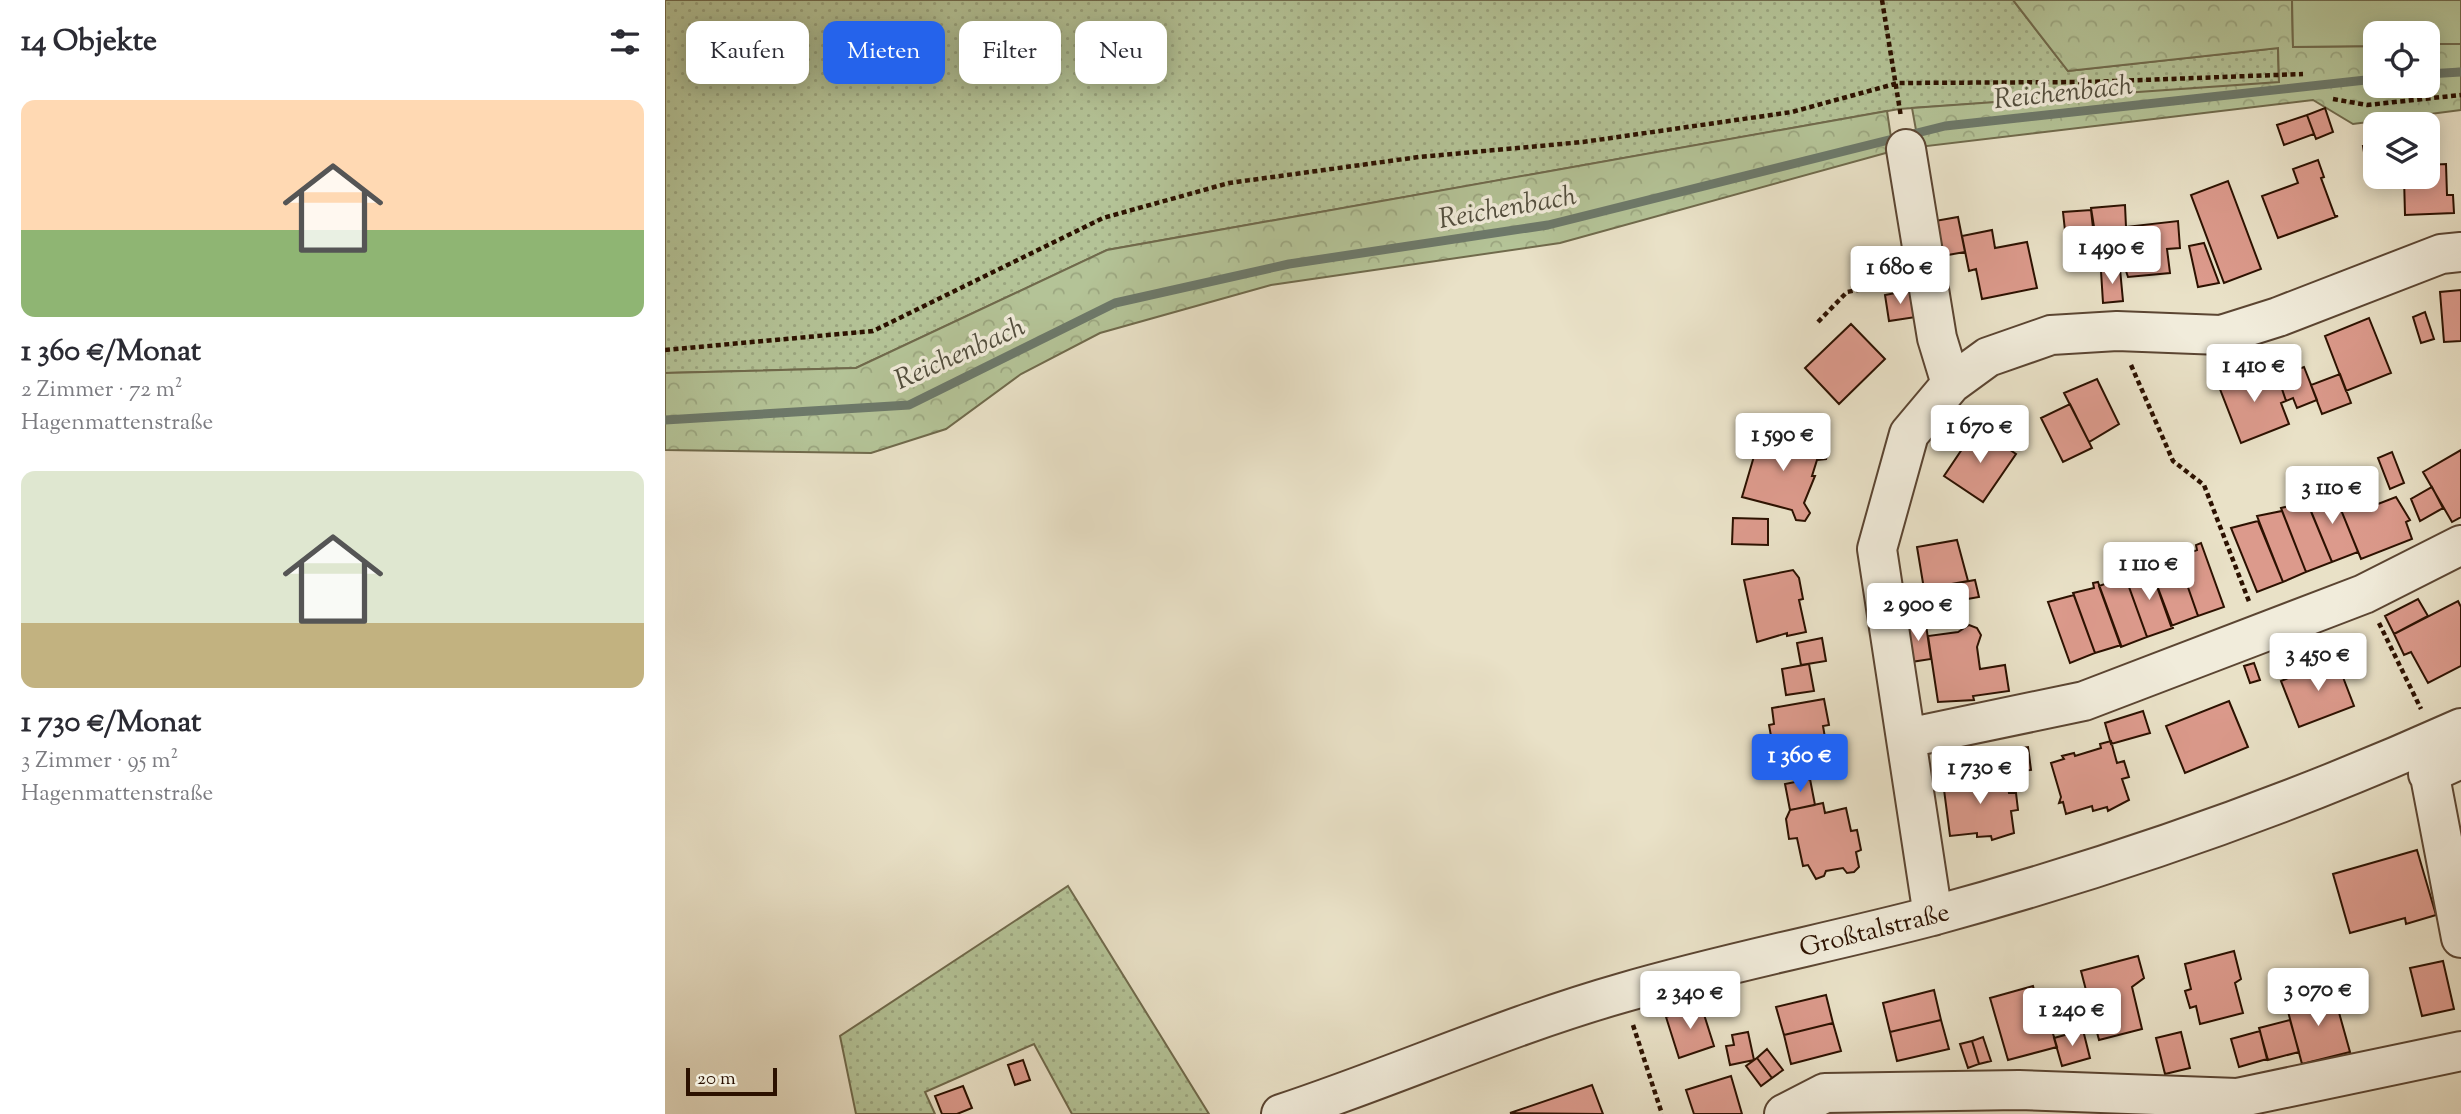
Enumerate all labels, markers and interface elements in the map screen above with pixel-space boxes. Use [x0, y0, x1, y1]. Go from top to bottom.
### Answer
text: 14 Objekte [21, 21, 157, 64]
chip: Kaufen [686, 21, 809, 84]
chip: Mieten [823, 21, 945, 84]
chip: Filter [959, 21, 1061, 84]
chip: Neu [1075, 21, 1167, 84]
map controls [2363, 21, 2440, 189]
button: locate [2363, 21, 2440, 98]
icon: filters [606, 23, 644, 61]
water label: Reichenbach [1992, 67, 2135, 121]
button: layers [2363, 112, 2440, 189]
icon: home [270, 145, 396, 271]
water label: Reichenbach [1435, 177, 1580, 241]
pin: 1 490 € [2047, 226, 2177, 286]
text: 1 490 € [2079, 232, 2145, 265]
pin: 1 680 € [1835, 246, 1965, 306]
text: 1 680 € [1867, 252, 1933, 285]
water label: Reichenbach [888, 308, 1032, 401]
text: 1 360 €/Monat [21, 331, 201, 374]
pin: 1 410 € [2189, 344, 2319, 404]
text: 1 410 € [2222, 350, 2286, 383]
text: 2 Zimmer · 72 m² [21, 374, 183, 407]
pin: 1 670 € [1915, 406, 2045, 465]
text: Hagenmattenstraße [21, 407, 213, 440]
text: 1 670 € [1947, 411, 2013, 444]
pin: 1 590 € [1718, 414, 1848, 473]
text: 1 590 € [1752, 419, 1814, 452]
pin: 3 110 € [2267, 466, 2397, 526]
text: 3 110 € [2302, 472, 2362, 505]
icon: home [270, 516, 396, 642]
pin: 1 110 € [2084, 542, 2214, 602]
text: 1 110 € [2119, 548, 2179, 581]
pin: 2 900 € [1853, 584, 1983, 643]
text: 2 900 € [1883, 589, 1953, 622]
pin: 3 450 € [2253, 634, 2383, 693]
text: 3 450 € [2286, 639, 2350, 672]
text: 1 730 €/Monat [21, 702, 201, 745]
pin: 1 360 € [1735, 734, 1865, 794]
text: 1 360 € [1768, 740, 1832, 773]
text: 3 Zimmer · 95 m² [21, 745, 178, 778]
pin: 1 730 € [1915, 746, 2045, 806]
text: 1 730 € [1948, 752, 2012, 785]
text: Hagenmattenstraße [21, 778, 213, 811]
street label: Großtalstraße [1796, 895, 1954, 968]
pin: 3 070 € [2253, 968, 2383, 1028]
pin: 2 340 € [1625, 972, 1755, 1031]
text: 3 070 € [2284, 974, 2352, 1007]
text: 2 340 € [1656, 977, 1724, 1010]
pin: 1 240 € [2007, 988, 2137, 1048]
text: 1 240 € [2039, 994, 2105, 1027]
scale bar [686, 1065, 777, 1097]
text: 20 m [697, 1066, 736, 1093]

